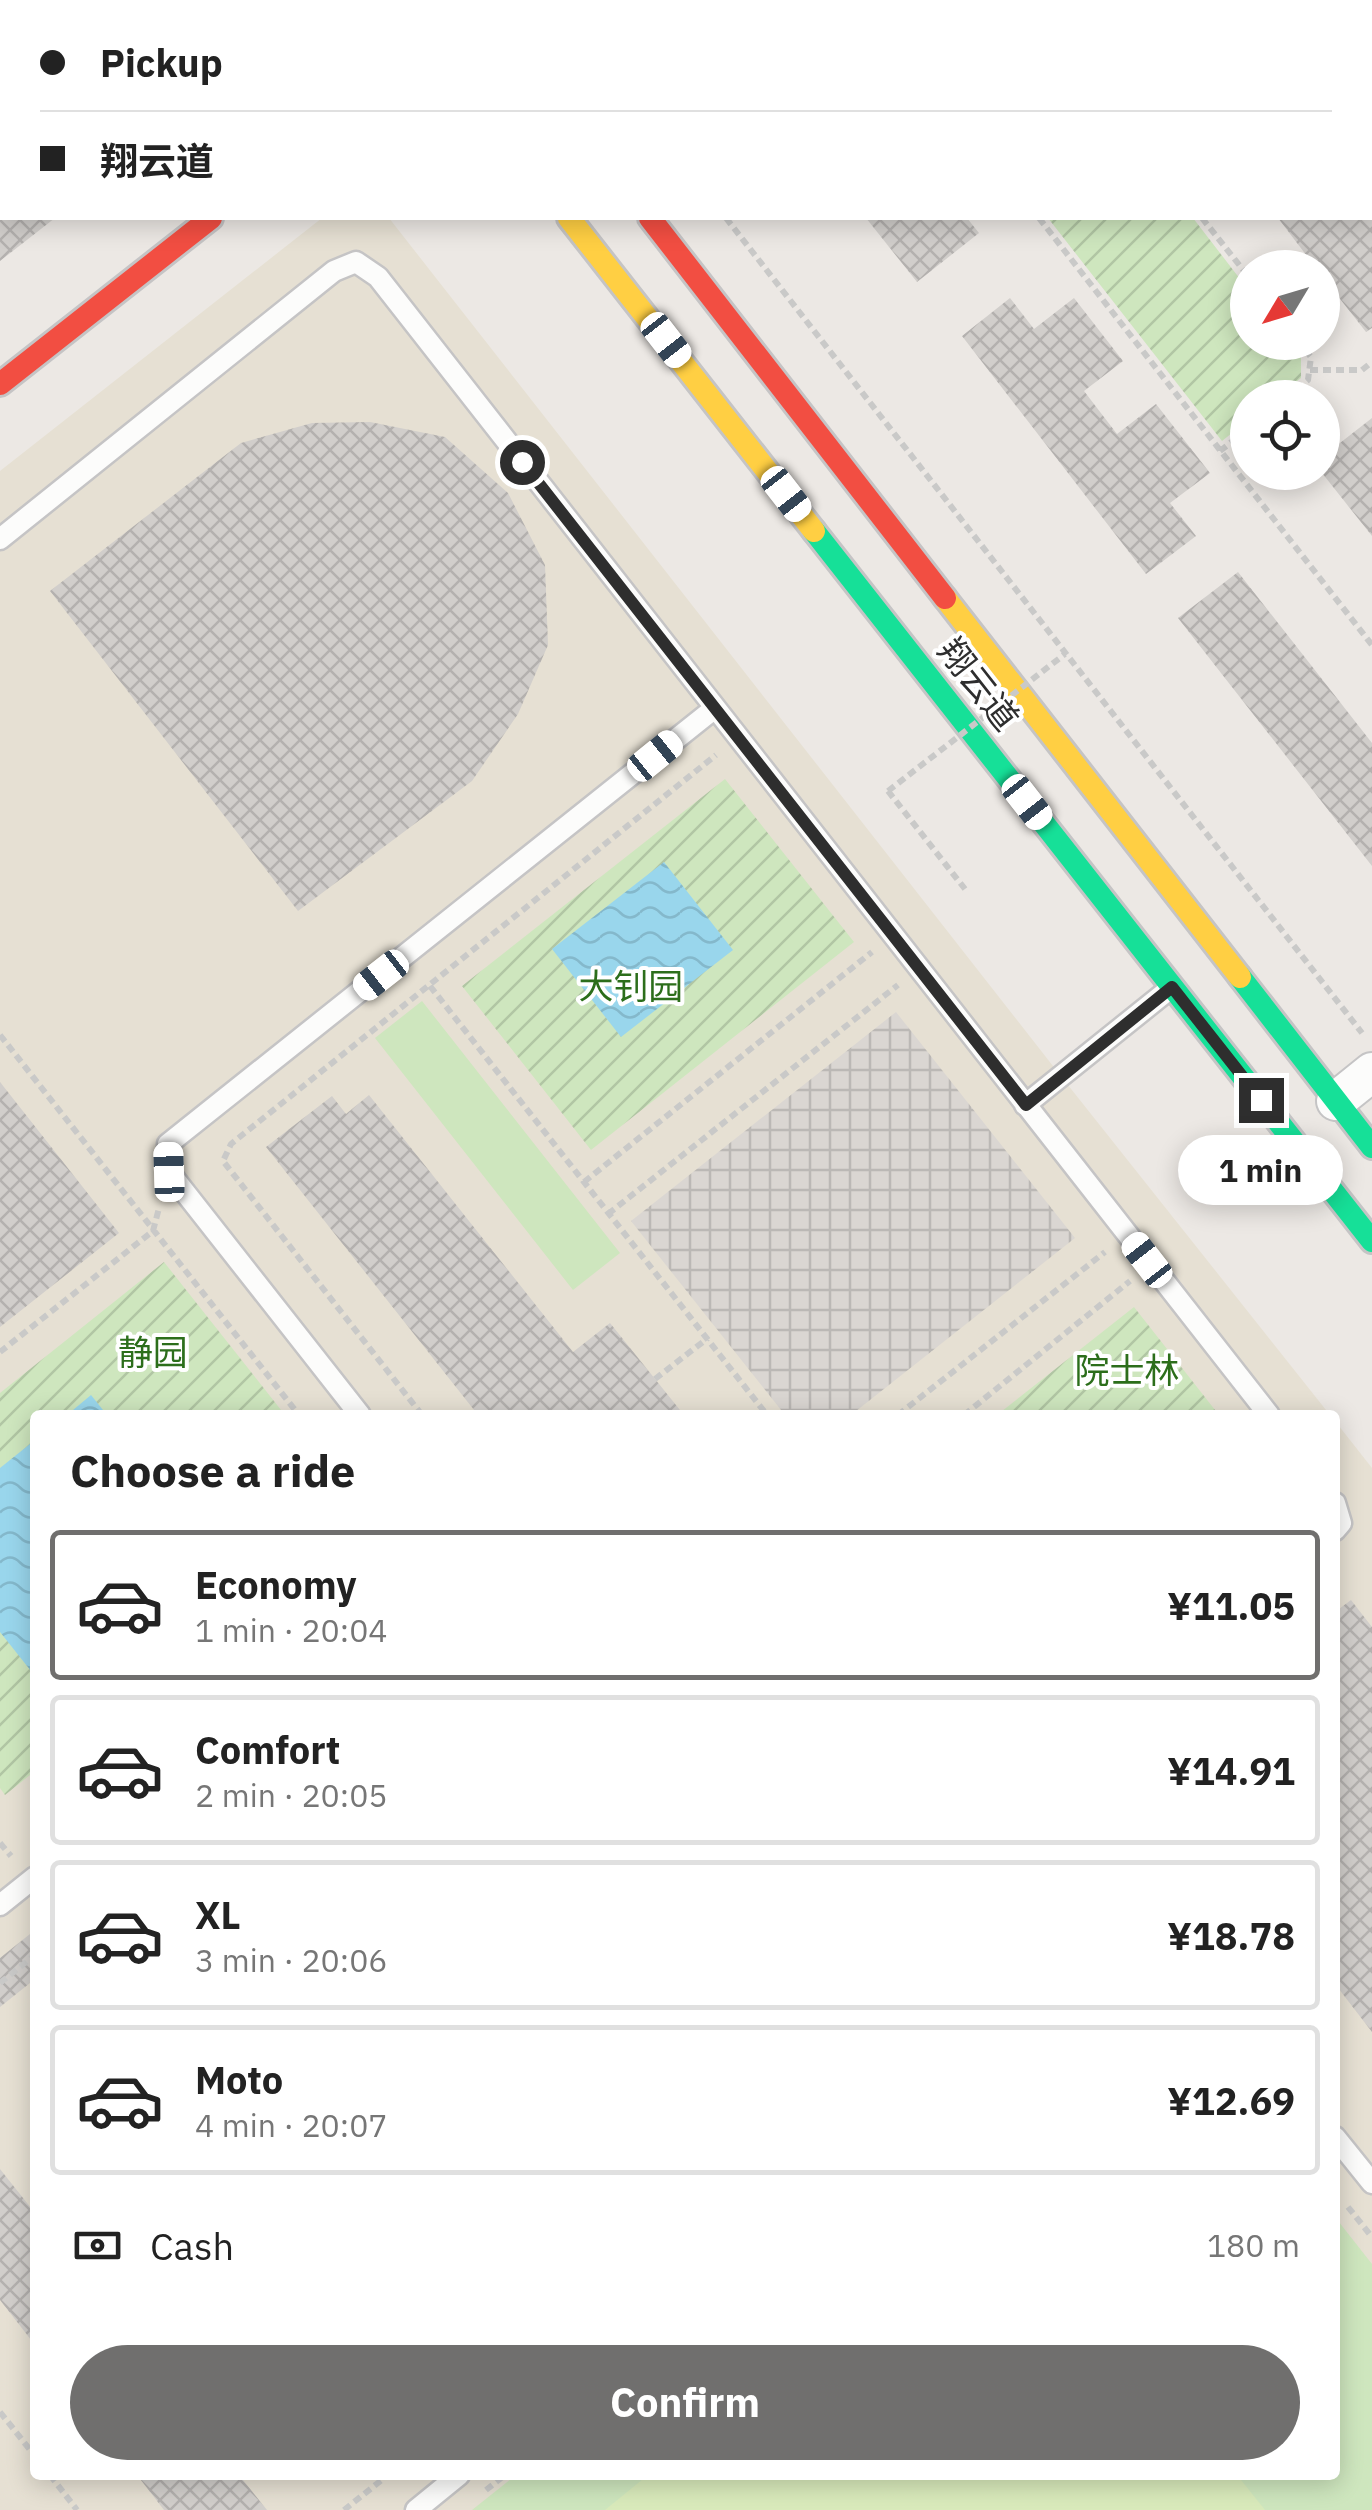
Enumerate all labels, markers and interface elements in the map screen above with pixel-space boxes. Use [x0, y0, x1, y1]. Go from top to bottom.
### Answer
text: Pickup [100, 38, 223, 87]
text: 翔云道 [100, 136, 214, 185]
north arrow [1230, 250, 1340, 360]
map controls [1230, 250, 1340, 490]
car [636, 307, 696, 373]
button: locate [1230, 380, 1340, 490]
route start [500, 440, 545, 485]
car [756, 461, 816, 527]
street label: 翔云道 [929, 628, 1029, 740]
car [622, 725, 688, 787]
car [997, 769, 1057, 835]
car [348, 945, 414, 1005]
park label: 大钊园 [578, 963, 684, 1009]
route end [1239, 1078, 1284, 1123]
callout: 1 min [1178, 1135, 1344, 1205]
car [153, 1141, 185, 1203]
text: 1 min [1219, 1149, 1302, 1191]
car [1117, 1227, 1177, 1293]
park label: 静园 [118, 1329, 188, 1375]
park label: 院士林 [1074, 1347, 1180, 1393]
text: Choose a ride [70, 1441, 355, 1499]
icon: car [75, 1560, 165, 1650]
text: Economy [195, 1560, 357, 1609]
text: ¥11.05 [1167, 1581, 1295, 1630]
text: 1 min · 20:04 [195, 1609, 388, 1651]
icon: car [75, 1725, 165, 1815]
text: Comfort [195, 1725, 340, 1774]
text: ¥14.91 [1167, 1746, 1295, 1795]
text: 2 min · 20:05 [195, 1774, 388, 1816]
icon: car [75, 1890, 165, 1980]
text: XL [195, 1890, 241, 1939]
text: ¥18.78 [1167, 1911, 1295, 1960]
text: 3 min · 20:06 [195, 1939, 388, 1981]
icon: car [75, 2055, 165, 2145]
text: Moto [195, 2055, 283, 2104]
text: ¥12.69 [1167, 2076, 1295, 2125]
text: 4 min · 20:07 [195, 2104, 388, 2146]
icon: cash [70, 2218, 125, 2273]
text: Cash [150, 2221, 234, 2270]
text: 180 m [1207, 2224, 1300, 2266]
button: Confirm [70, 2345, 1300, 2460]

